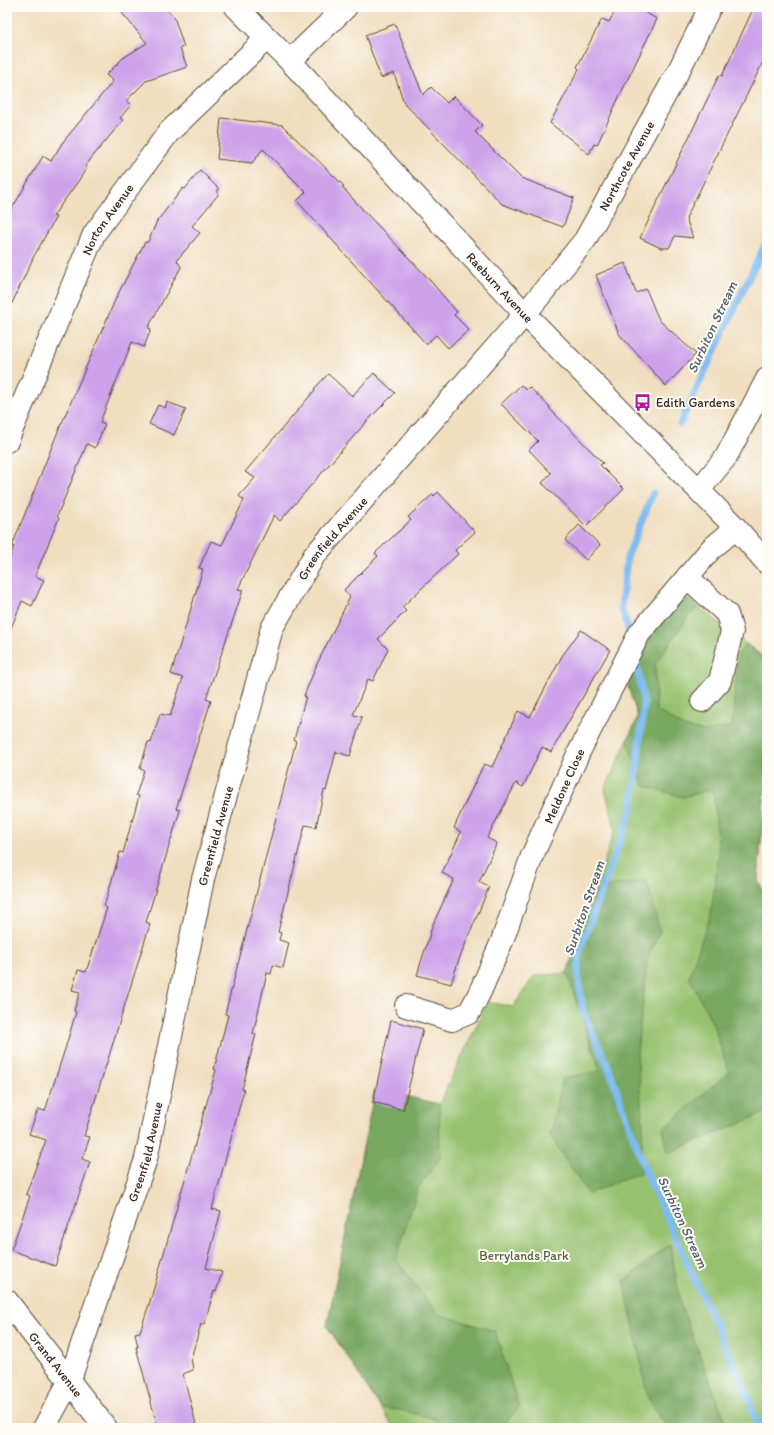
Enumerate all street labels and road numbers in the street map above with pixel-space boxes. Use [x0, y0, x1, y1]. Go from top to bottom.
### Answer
street label: Northcote Avenue [596, 118, 657, 213]
street label: Norton Avenue [79, 181, 137, 258]
street label: Raeburn Avenue [463, 249, 536, 326]
street label: Greenfield Avenue [295, 493, 371, 583]
street label: Meldone Close [541, 746, 588, 826]
street label: Greenfield Avenue [195, 784, 236, 887]
street label: Greenfield Avenue [125, 1100, 165, 1204]
street label: Grand Avenue [26, 1329, 86, 1400]

